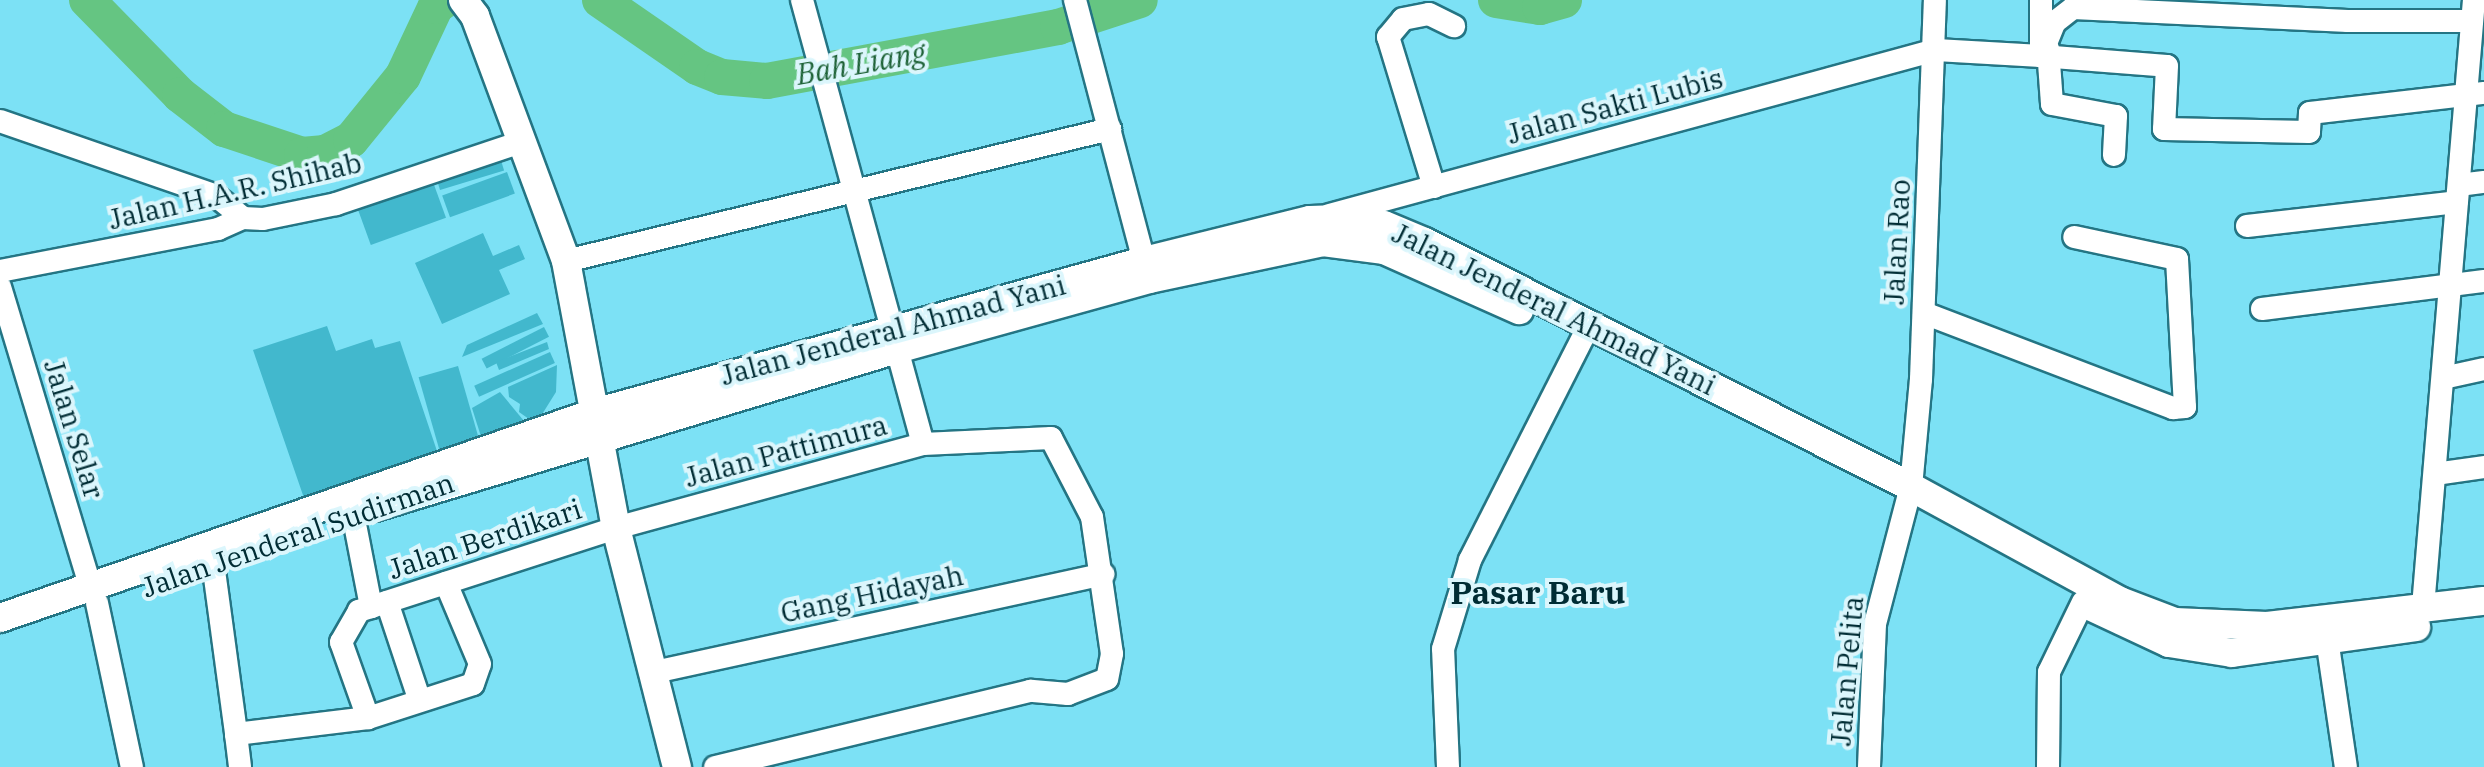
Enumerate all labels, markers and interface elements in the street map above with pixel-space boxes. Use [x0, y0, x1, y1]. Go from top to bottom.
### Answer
water label: Bah Liang [794, 34, 928, 92]
street label: Jalan Sakti Lubis [1503, 61, 1727, 151]
street label: Jalan H.A.R. Shihab [105, 146, 365, 236]
street label: Jalan Rao [1877, 178, 1917, 306]
street label: Jalan Jenderal Ahmad Yani [1387, 216, 1721, 402]
street label: Jalan Jenderal Ahmad Yani [717, 268, 1069, 392]
street label: Jalan Selar [37, 355, 111, 503]
street label: Jalan Pattimura [681, 408, 891, 494]
street label: Jalan Jenderal Sudirman [137, 466, 459, 604]
street label: Jalan Berdikari [384, 492, 586, 586]
street label: Gang Hidayah [778, 558, 966, 630]
district label: Pasar Baru [1451, 573, 1625, 611]
street label: Jalan Pelita [1824, 595, 1870, 747]

